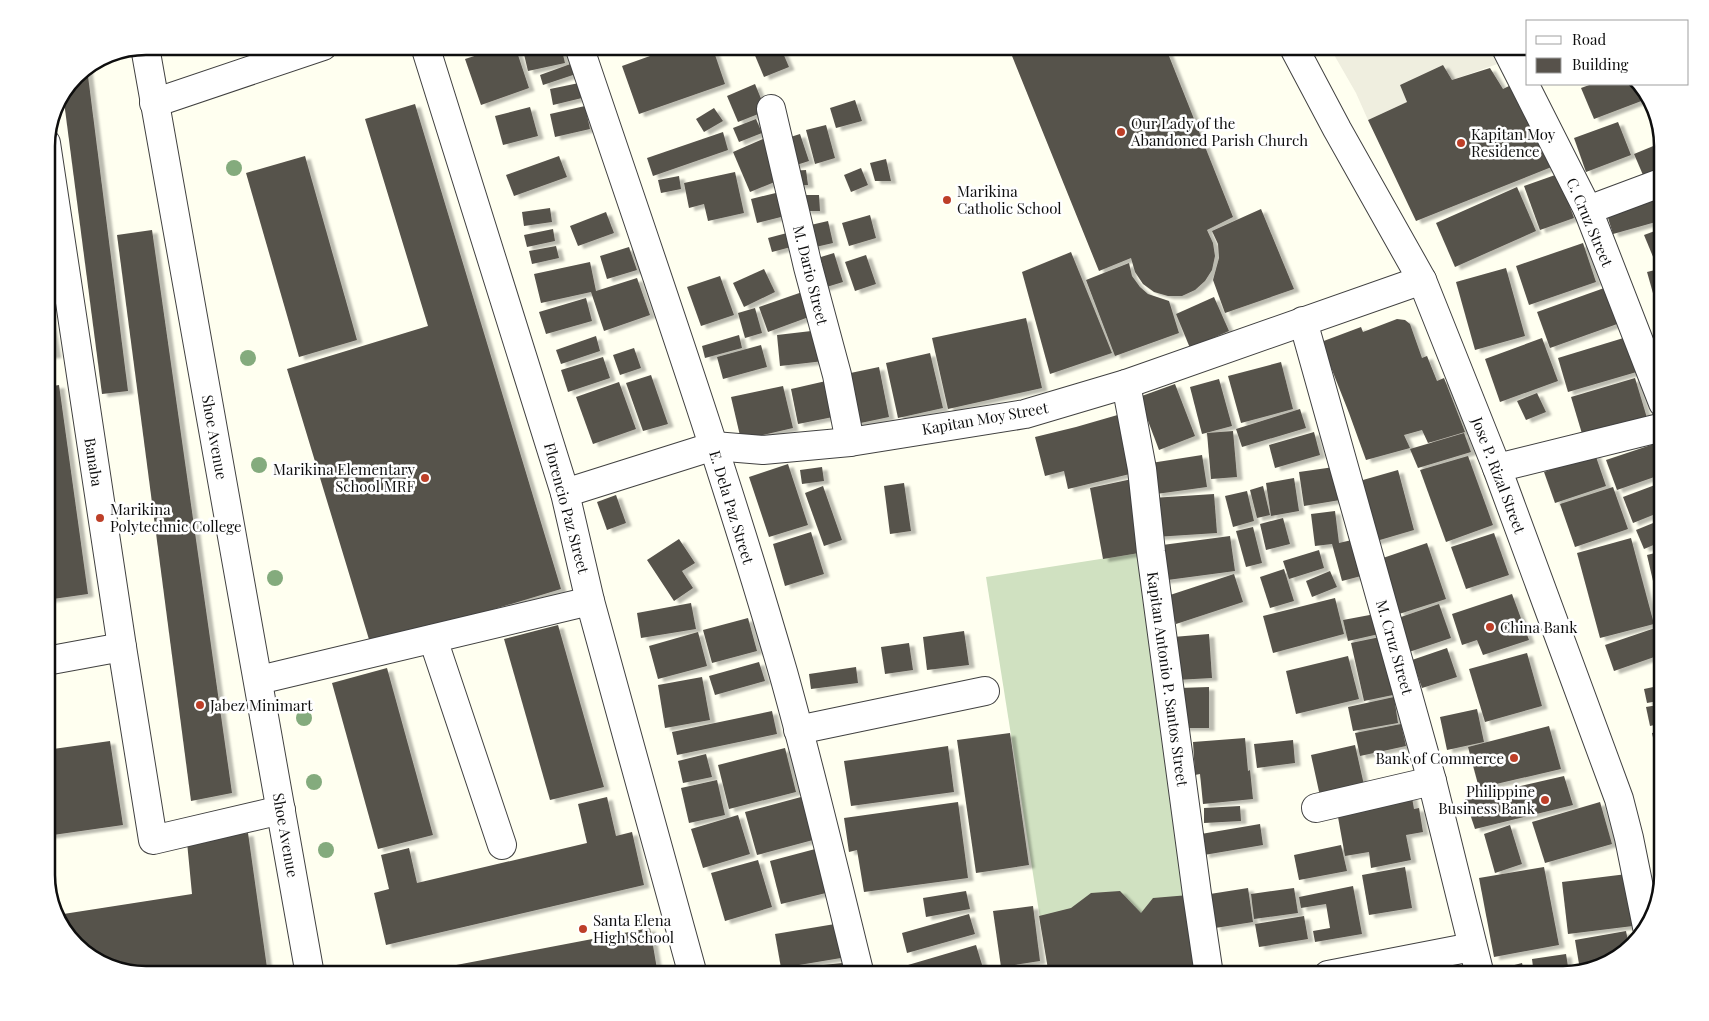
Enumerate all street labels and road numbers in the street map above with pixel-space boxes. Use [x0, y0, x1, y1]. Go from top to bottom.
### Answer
street label: C. Cruz Street [1562, 175, 1618, 270]
street label: M. Dario Street [789, 223, 833, 328]
street label: Shoe Avenue [198, 393, 232, 481]
street label: Kapitan Moy Street [920, 397, 1050, 439]
street label: Jose P. Rizal Street [1467, 413, 1531, 537]
street label: Banaba [80, 436, 108, 488]
street label: Florencio Paz Street [540, 440, 594, 576]
street label: E. Dela Paz Street [705, 448, 759, 567]
street label: Kapitan Antonio P. Santos Street [1143, 570, 1193, 788]
street label: M. Cruz Street [1372, 597, 1418, 697]
street label: Shoe Avenue [269, 791, 303, 879]

